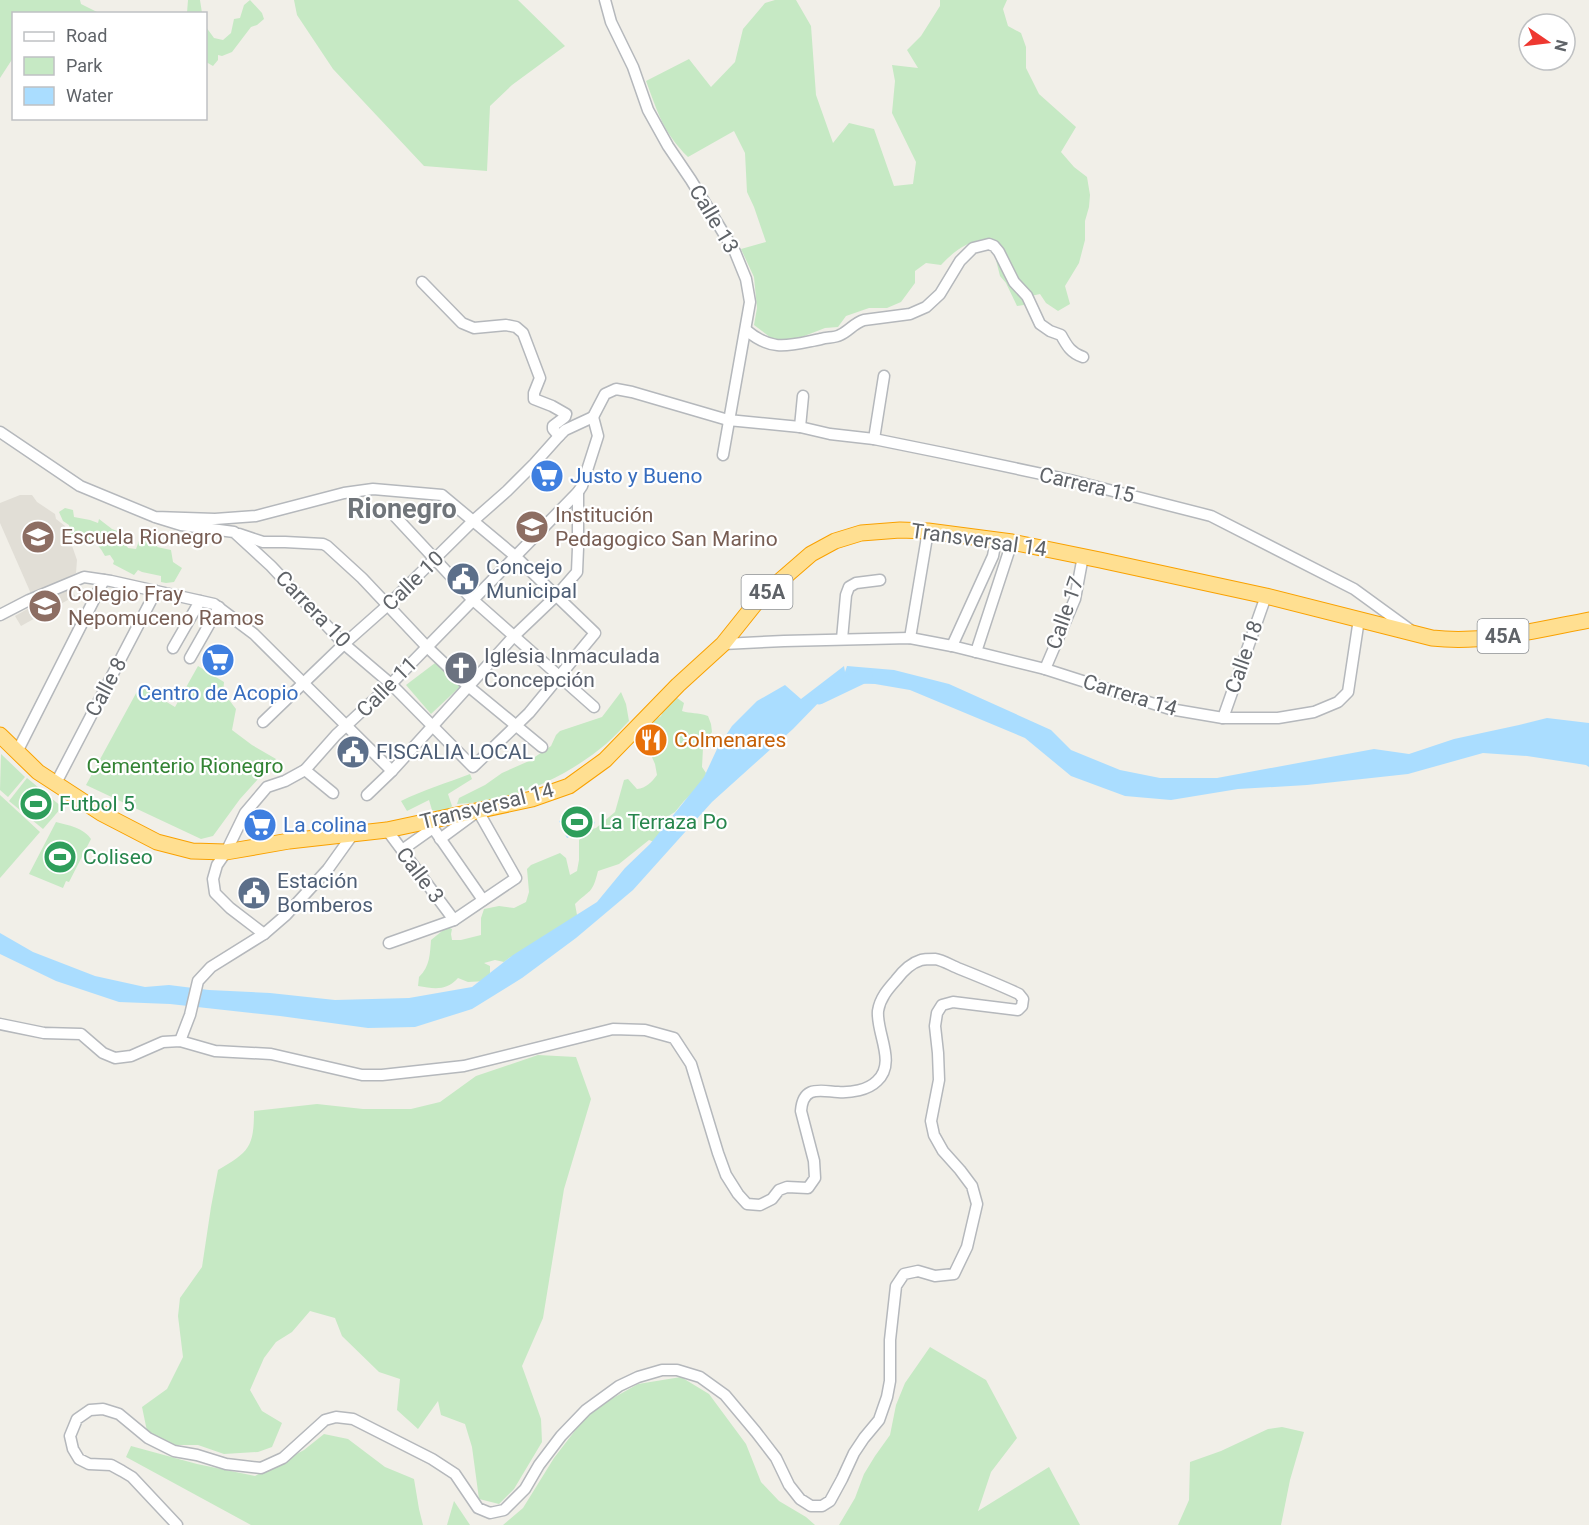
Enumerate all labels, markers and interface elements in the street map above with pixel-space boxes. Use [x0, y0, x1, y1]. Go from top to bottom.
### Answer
legend [12, 12, 207, 120]
north arrow [1517, 12, 1577, 72]
text: Road [66, 25, 107, 46]
text: N [1550, 38, 1572, 53]
text: Park [66, 55, 103, 76]
text: Water [66, 85, 113, 106]
street label: Calle 13 [684, 181, 744, 257]
supermarket icon: Justo y Bueno [529, 458, 565, 494]
street label: Carrera 15 [1037, 462, 1137, 508]
place label: Justo y Bueno [570, 464, 702, 488]
district label: Rionegro [347, 493, 457, 525]
place label: Institución Pedagogico San Marino [555, 503, 778, 551]
school or university icon: Institución Pedagogico San Marino [514, 509, 550, 545]
school or university icon: Escuela Rionegro [20, 519, 56, 555]
street label: Transversal 14 [910, 519, 1049, 561]
place label: Escuela Rionegro [61, 525, 223, 549]
street label: Calle 10 [378, 546, 448, 616]
place label: Concejo Municipal [486, 555, 577, 603]
public building icon: Concejo Municipal [445, 561, 481, 597]
street label: Carrera 10 [271, 566, 355, 652]
street label: Calle 17 [1041, 574, 1089, 652]
road number: 45A [742, 575, 792, 609]
place label: Colegio Fray Nepomuceno Ramos [68, 582, 264, 630]
school or university icon: Colegio Fray Nepomuceno Ramos [27, 588, 63, 624]
street label: Calle 18 [1220, 618, 1268, 696]
road number: 45A [1478, 619, 1528, 653]
supermarket icon: Centro de Acopio [200, 642, 236, 678]
place label: Iglesia Inmaculada Concepción [484, 644, 660, 692]
church icon: Iglesia Inmaculada Concepción [443, 650, 479, 686]
street label: Calle 11 [352, 652, 422, 722]
street label: Calle 8 [81, 653, 131, 721]
street label: Carrera 14 [1080, 669, 1180, 721]
place label: Centro de Acopio [137, 681, 299, 705]
restaurant icon: Colmenares [633, 722, 669, 758]
place label: Colmenares [674, 728, 786, 752]
public building icon: FISCALIA LOCAL [335, 734, 371, 770]
place label: FISCALIA LOCAL [376, 740, 533, 764]
park label: Cementerio Rionegro [87, 754, 283, 778]
street label: Transversal 14 [418, 778, 556, 834]
sports icon: Futbol 5 [18, 786, 54, 822]
place label: Futbol 5 [59, 792, 135, 816]
sports icon: La Terraza Po [559, 804, 595, 840]
supermarket icon: La colina [242, 807, 278, 843]
place label: La Terraza Po [600, 810, 728, 834]
place label: La colina [283, 813, 367, 837]
sports icon: Coliseo [42, 839, 78, 875]
street label: Calle 3 [391, 842, 449, 908]
place label: Coliseo [83, 845, 153, 869]
place label: Estación Bomberos [277, 869, 373, 917]
public building icon: Estación Bomberos [236, 875, 272, 911]

